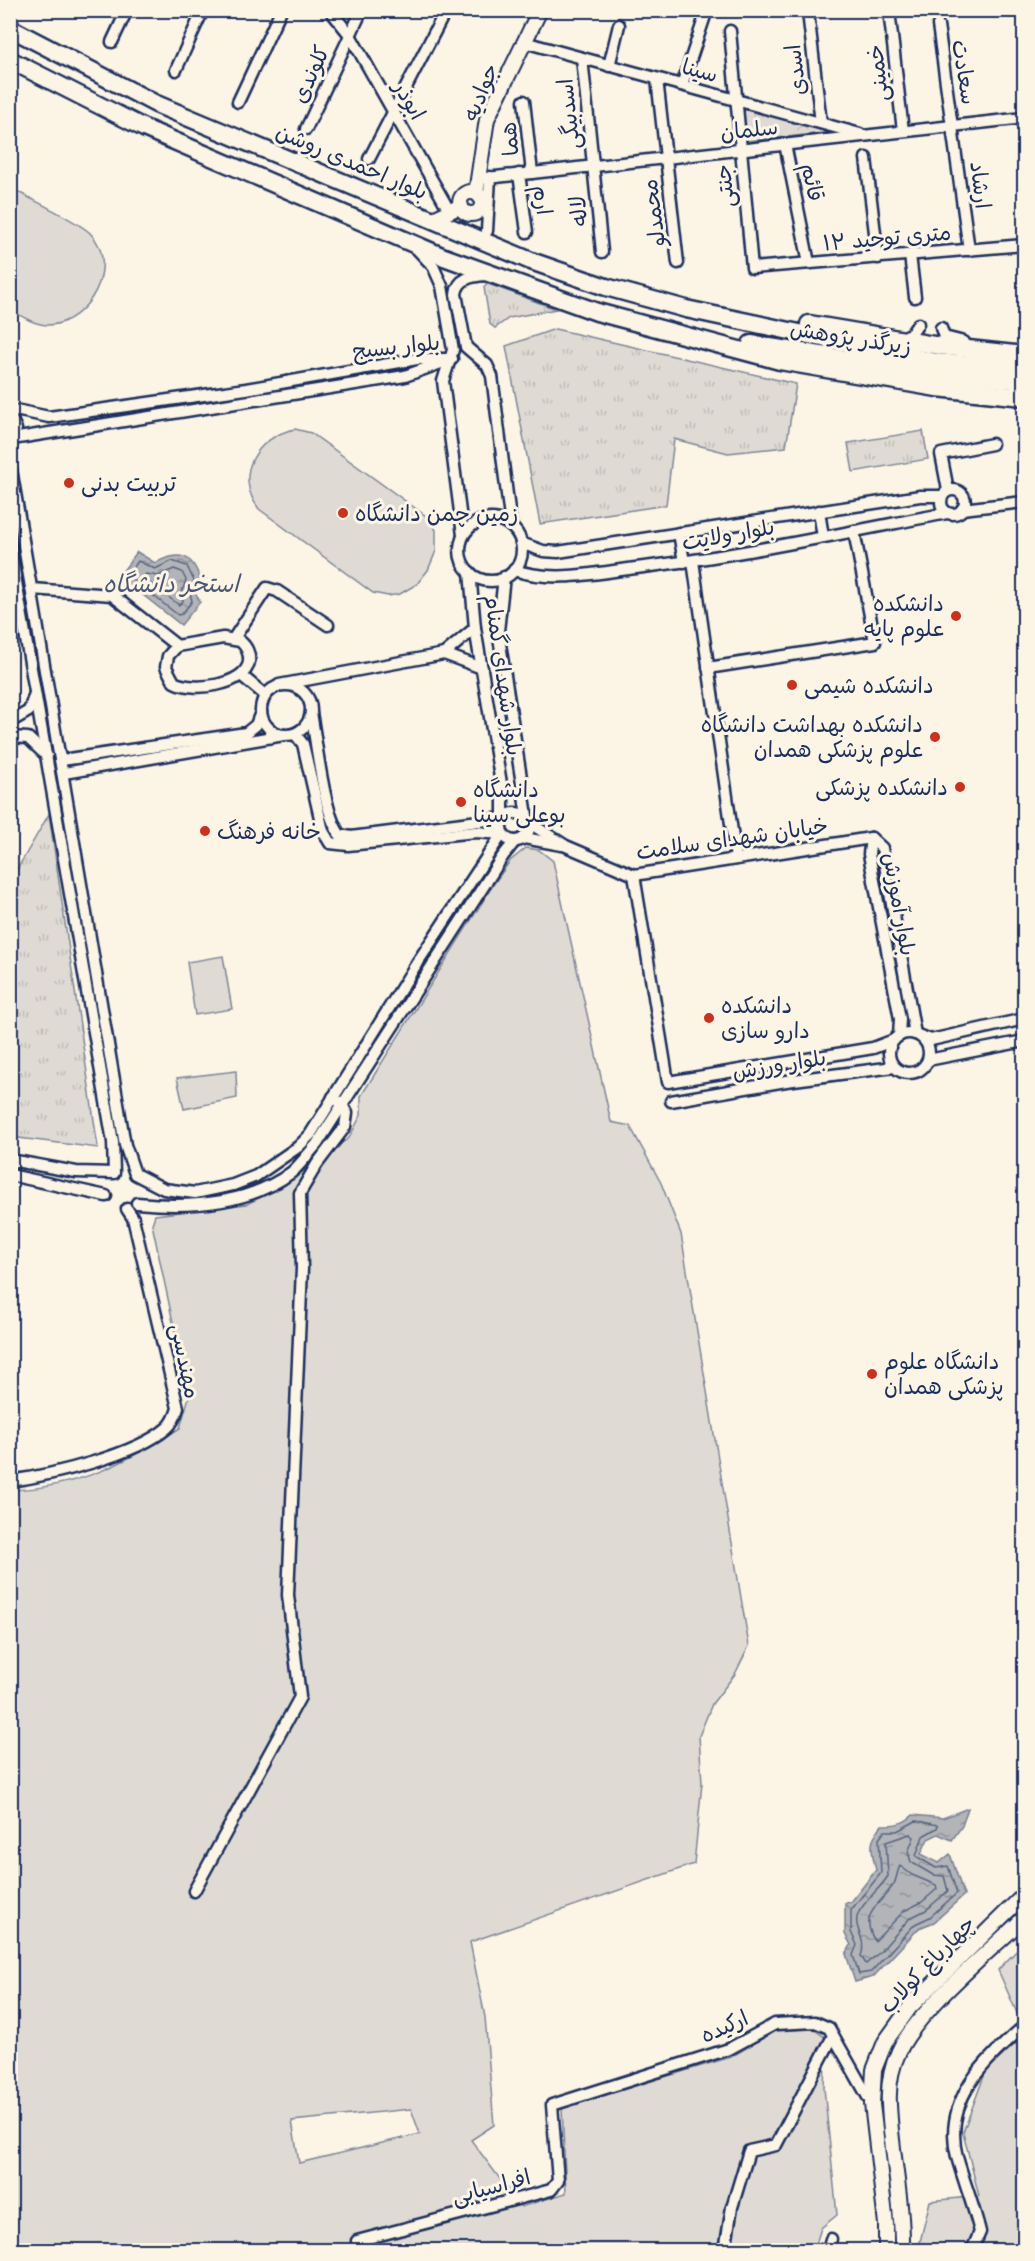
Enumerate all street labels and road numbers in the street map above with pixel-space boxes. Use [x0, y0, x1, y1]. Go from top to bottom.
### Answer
street label: سعادت [944, 38, 982, 107]
street label: کلوندی [286, 41, 337, 108]
street label: اسدی [780, 43, 814, 97]
street label: خمینی [862, 43, 896, 103]
street label: سینا [678, 54, 721, 90]
street label: جوادیه [458, 60, 506, 126]
street label: ابوذر [385, 75, 431, 126]
street label: اسدبیگی [552, 77, 588, 151]
street label: سلمان [719, 114, 780, 148]
street label: بلوار احمدی روشن [271, 118, 431, 207]
street label: هما [495, 120, 527, 157]
street label: ارشاد [962, 160, 996, 210]
street label: قائم [792, 161, 829, 204]
street label: جنتی [710, 163, 742, 209]
street label: محمدلو [637, 177, 673, 249]
street label: ارم [524, 184, 557, 217]
street label: لاله [564, 194, 596, 228]
street label: ۱۲ متری توحید [822, 219, 953, 259]
street label: زیرگذر پژوهش [788, 316, 913, 362]
street label: بلوار بسیج [351, 329, 441, 367]
street label: بلوار ولایت [680, 514, 777, 558]
street label: بلوار شهدای گمنام [475, 593, 527, 758]
street label: خیابان شهدای سلامت [635, 813, 830, 867]
street label: بلوار آموزش [875, 850, 921, 958]
street label: بلوار ورزش [730, 1045, 828, 1087]
street label: مهندسی [163, 1321, 205, 1401]
street label: چهارباغ کولاب [875, 1910, 982, 2020]
street label: ارکیده [697, 2005, 753, 2051]
street label: افراسیابی [449, 2164, 534, 2212]

